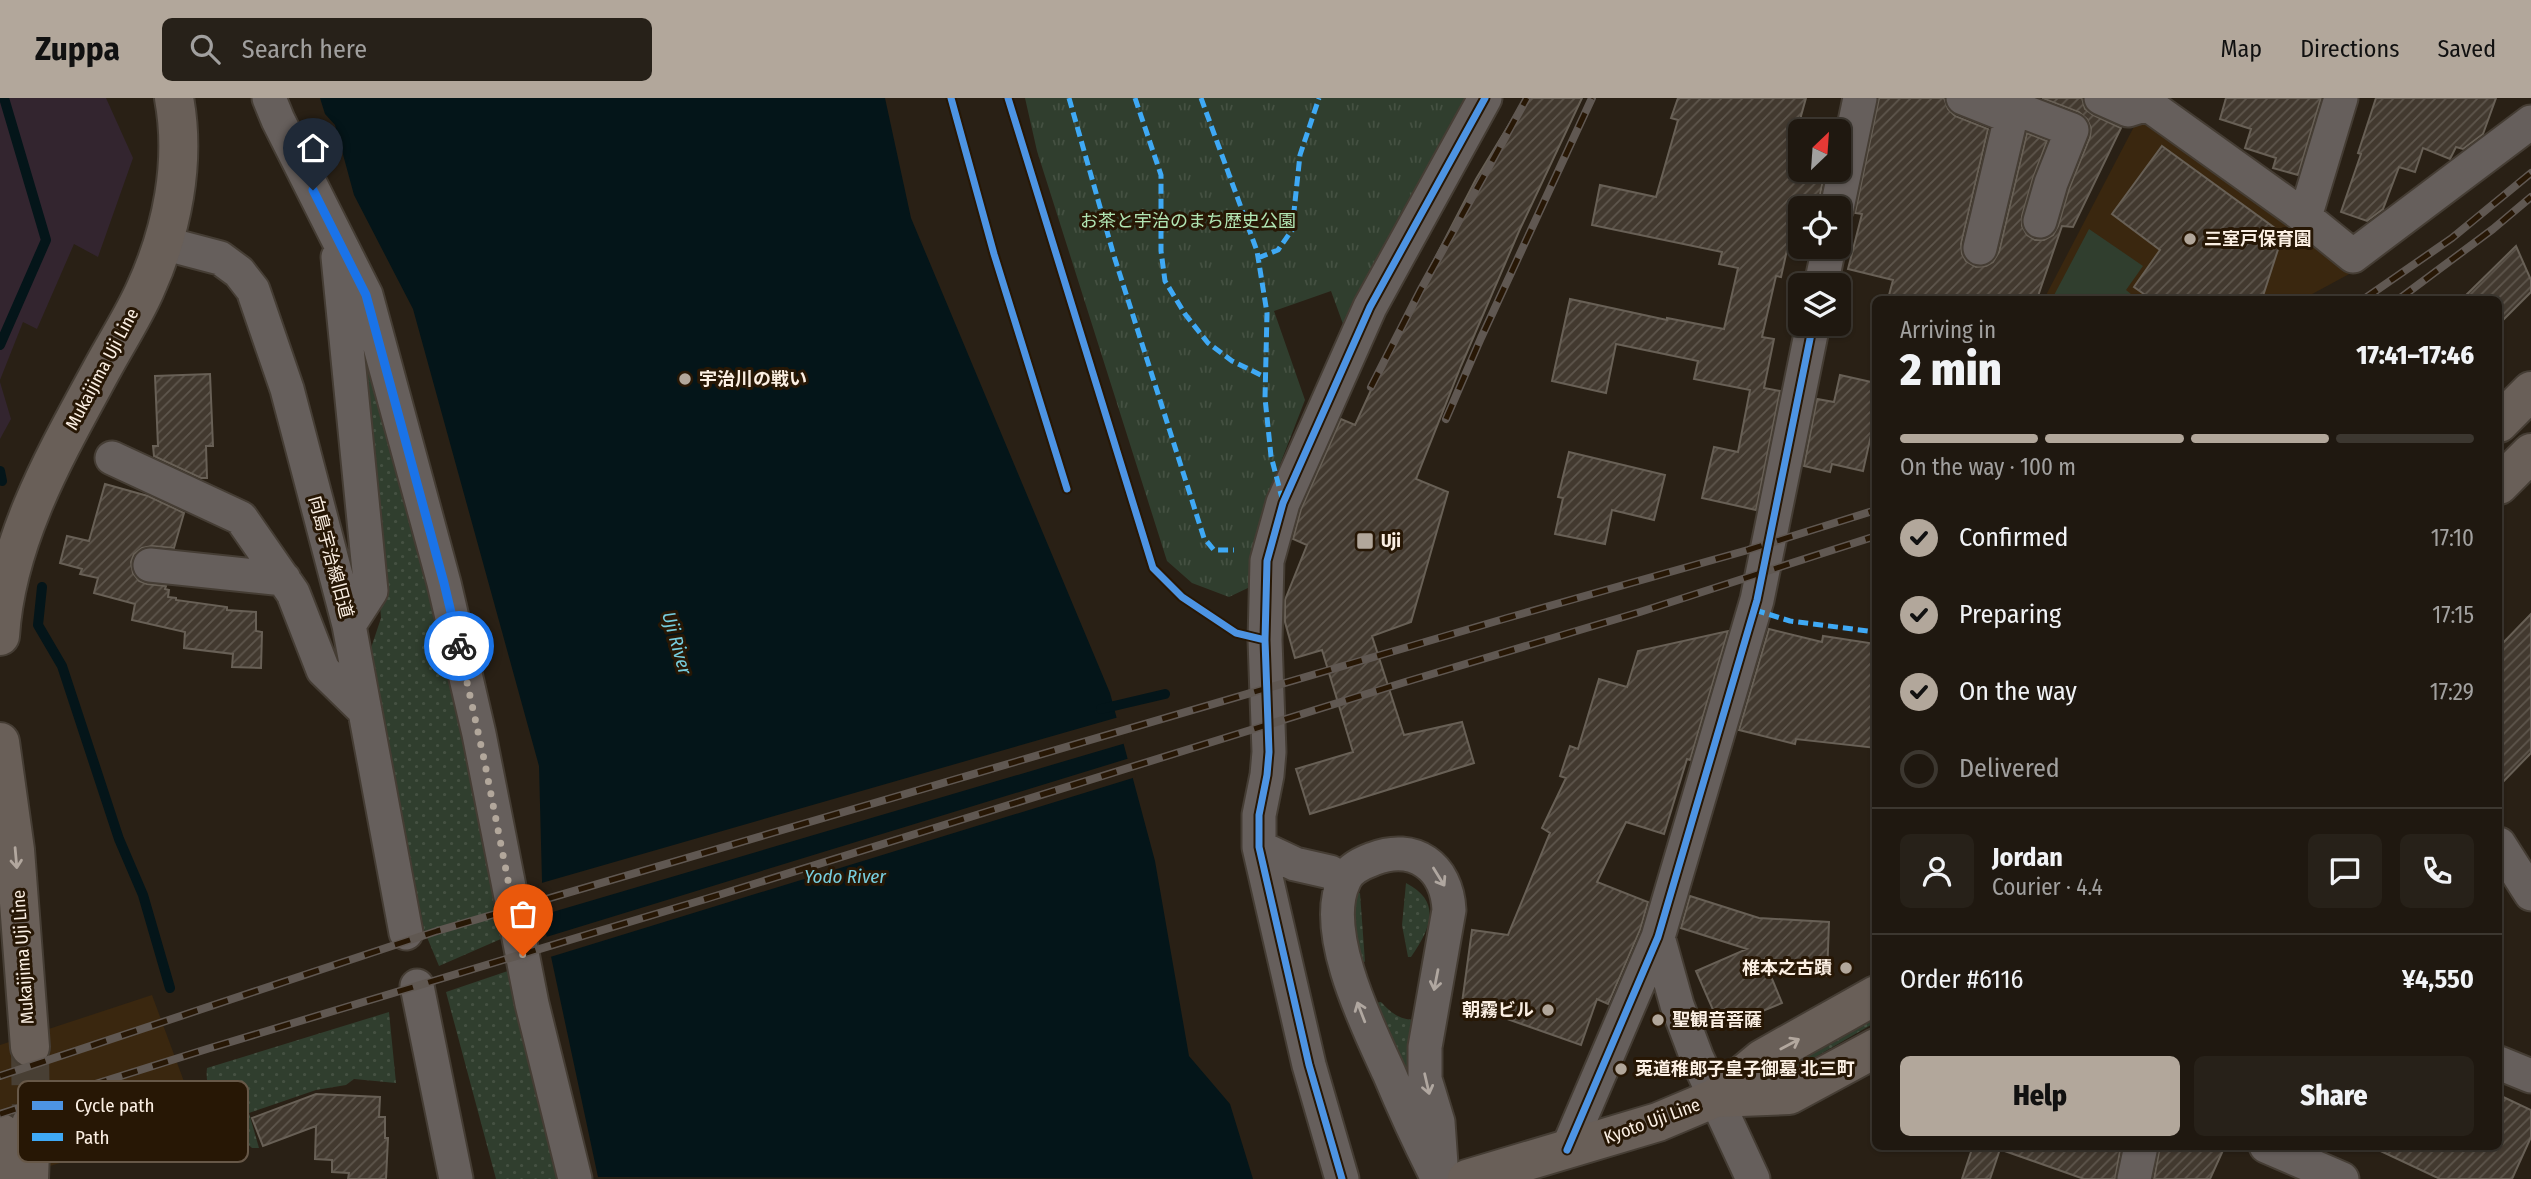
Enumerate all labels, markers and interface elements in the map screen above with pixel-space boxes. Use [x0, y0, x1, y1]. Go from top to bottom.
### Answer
search box [162, 18, 652, 81]
text: Zuppa [35, 29, 120, 69]
icon: search [186, 30, 224, 68]
text: Search here [242, 34, 367, 65]
text: Map [2221, 35, 2262, 63]
text: Directions [2300, 35, 2399, 63]
text: Saved [2437, 35, 2496, 63]
pin [283, 118, 343, 190]
north arrow [1788, 119, 1852, 182]
map controls [1788, 119, 1851, 336]
icon: home [294, 129, 332, 167]
button: locate [1788, 196, 1851, 259]
park label: お茶と宇治のまち歴史公園 [1080, 210, 1296, 232]
place label: 三室戸保育園 [2204, 228, 2312, 250]
marker: 三室戸保育園 [2182, 231, 2198, 247]
button: layers [1788, 273, 1851, 336]
street label: Mukaijima Uji Line [61, 304, 143, 434]
text: Arriving in [1900, 316, 1996, 344]
text: 17:41–17:46 [2356, 340, 2474, 371]
text: 2 min [1900, 342, 2002, 397]
place label: 宇治川の戦い [699, 368, 807, 390]
marker: 宇治川の戦い [677, 371, 693, 387]
text: On the way · 100 m [1900, 453, 2076, 481]
street label: 向島宇治線旧道 [304, 493, 358, 621]
icon: check [1900, 519, 1938, 557]
text: Confirmed [1959, 522, 2069, 553]
text: 17:10 [2431, 524, 2474, 552]
place label: Uji [1381, 530, 1401, 552]
marker: Uji [1355, 531, 1375, 551]
icon: check [1900, 596, 1938, 634]
text: Preparing [1959, 599, 2061, 630]
text: 17:15 [2432, 601, 2474, 629]
water label: Uji River [657, 609, 697, 678]
courier [424, 611, 494, 681]
icon: bike [440, 627, 478, 665]
icon: check [1900, 673, 1938, 711]
text: On the way [1959, 676, 2077, 707]
text: 17:29 [2430, 678, 2474, 706]
text: Delivered [1959, 753, 2060, 784]
button: person [1900, 834, 1974, 908]
button: chat [2308, 834, 2382, 908]
button: phone [2400, 834, 2474, 908]
text: Jordan [1992, 842, 2063, 873]
one-way arrow [10, 846, 23, 869]
water label: Yodo River [804, 865, 887, 888]
one-way arrow [1432, 867, 1446, 887]
text: Courier · 4.4 [1992, 873, 2103, 901]
pin [493, 884, 553, 956]
street label: Mukaijima Uji Line [7, 889, 39, 1025]
icon: bag [504, 895, 542, 933]
place label: 椎本之古蹟 [1742, 957, 1832, 979]
marker: 椎本之古蹟 [1838, 960, 1854, 976]
text: Order #6116 [1900, 964, 2023, 995]
text: ¥4,550 [2402, 964, 2474, 995]
one-way arrow [1428, 968, 1442, 990]
place label: 朝霧ビル [1462, 999, 1534, 1021]
one-way arrow [1354, 1001, 1367, 1023]
marker: 朝霧ビル [1540, 1002, 1556, 1018]
place label: 聖観音菩薩 [1672, 1009, 1762, 1031]
marker: 聖観音菩薩 [1650, 1012, 1666, 1028]
one-way arrow [1779, 1036, 1800, 1050]
button: Help [1900, 1056, 2180, 1136]
button: Share [2194, 1056, 2474, 1136]
place label: 莵道稚郎子皇子御墓 北三町 [1635, 1058, 1855, 1080]
marker: 莵道稚郎子皇子御墓 北三町 [1613, 1061, 1629, 1077]
one-way arrow [1421, 1072, 1435, 1095]
legend [18, 1081, 248, 1162]
street label: Kyoto Uji Line [1601, 1093, 1703, 1149]
text: Cycle path [75, 1094, 154, 1117]
text: Path [75, 1126, 110, 1149]

